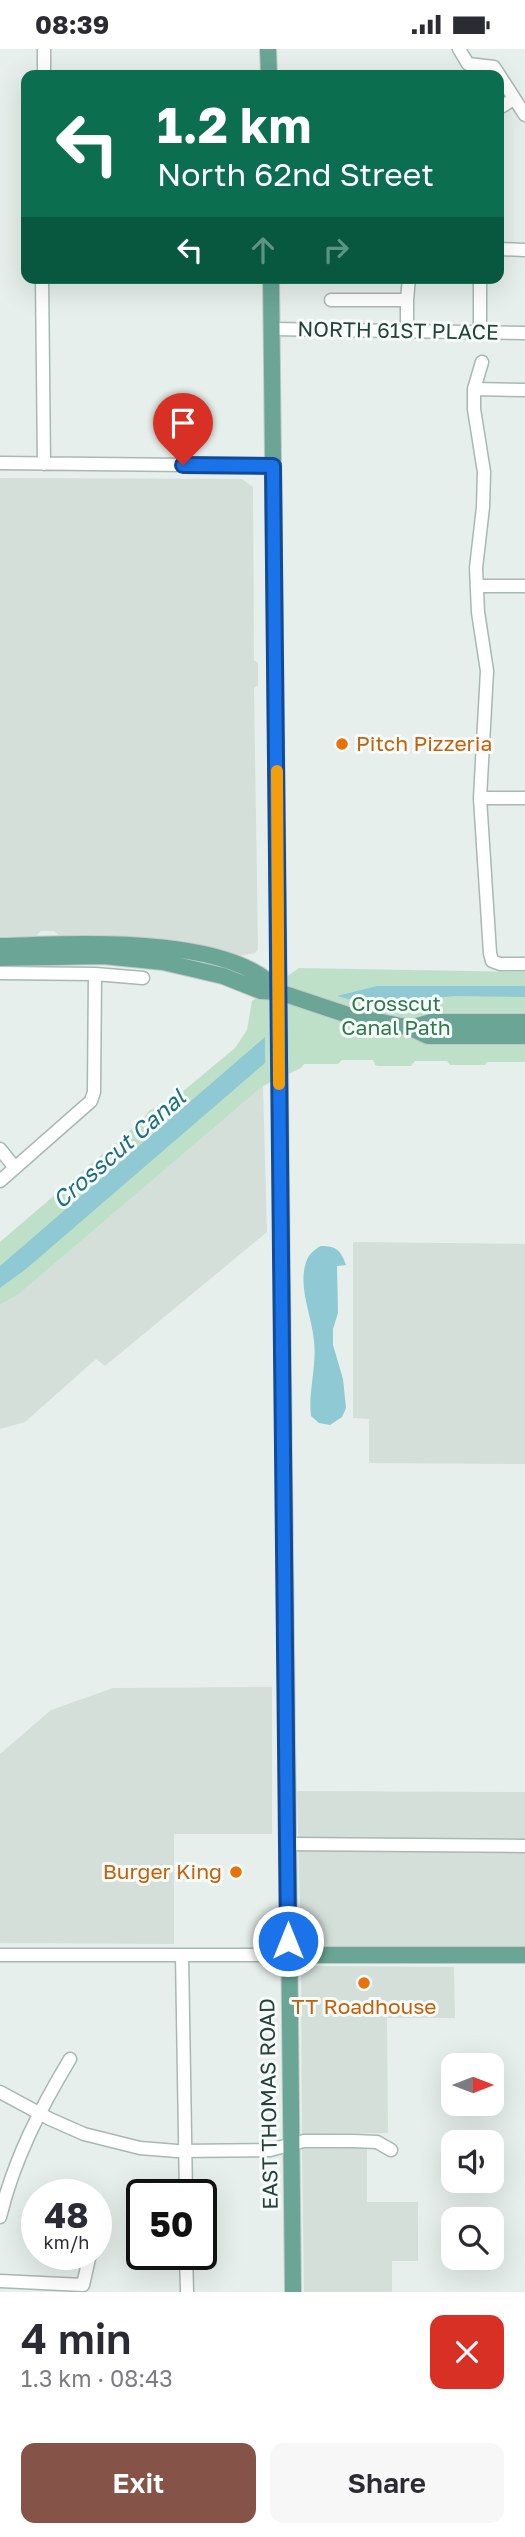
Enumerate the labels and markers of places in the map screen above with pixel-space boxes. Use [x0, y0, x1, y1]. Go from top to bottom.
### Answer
pin [153, 393, 213, 465]
place label: Pitch Pizzeria [356, 730, 492, 756]
marker: Pitch Pizzeria [334, 736, 350, 752]
place label: Burger King [103, 1858, 222, 1884]
marker: Burger King [228, 1864, 244, 1880]
marker: TT Roadhouse [356, 1975, 372, 1991]
place label: TT Roadhouse [291, 1993, 437, 2019]

